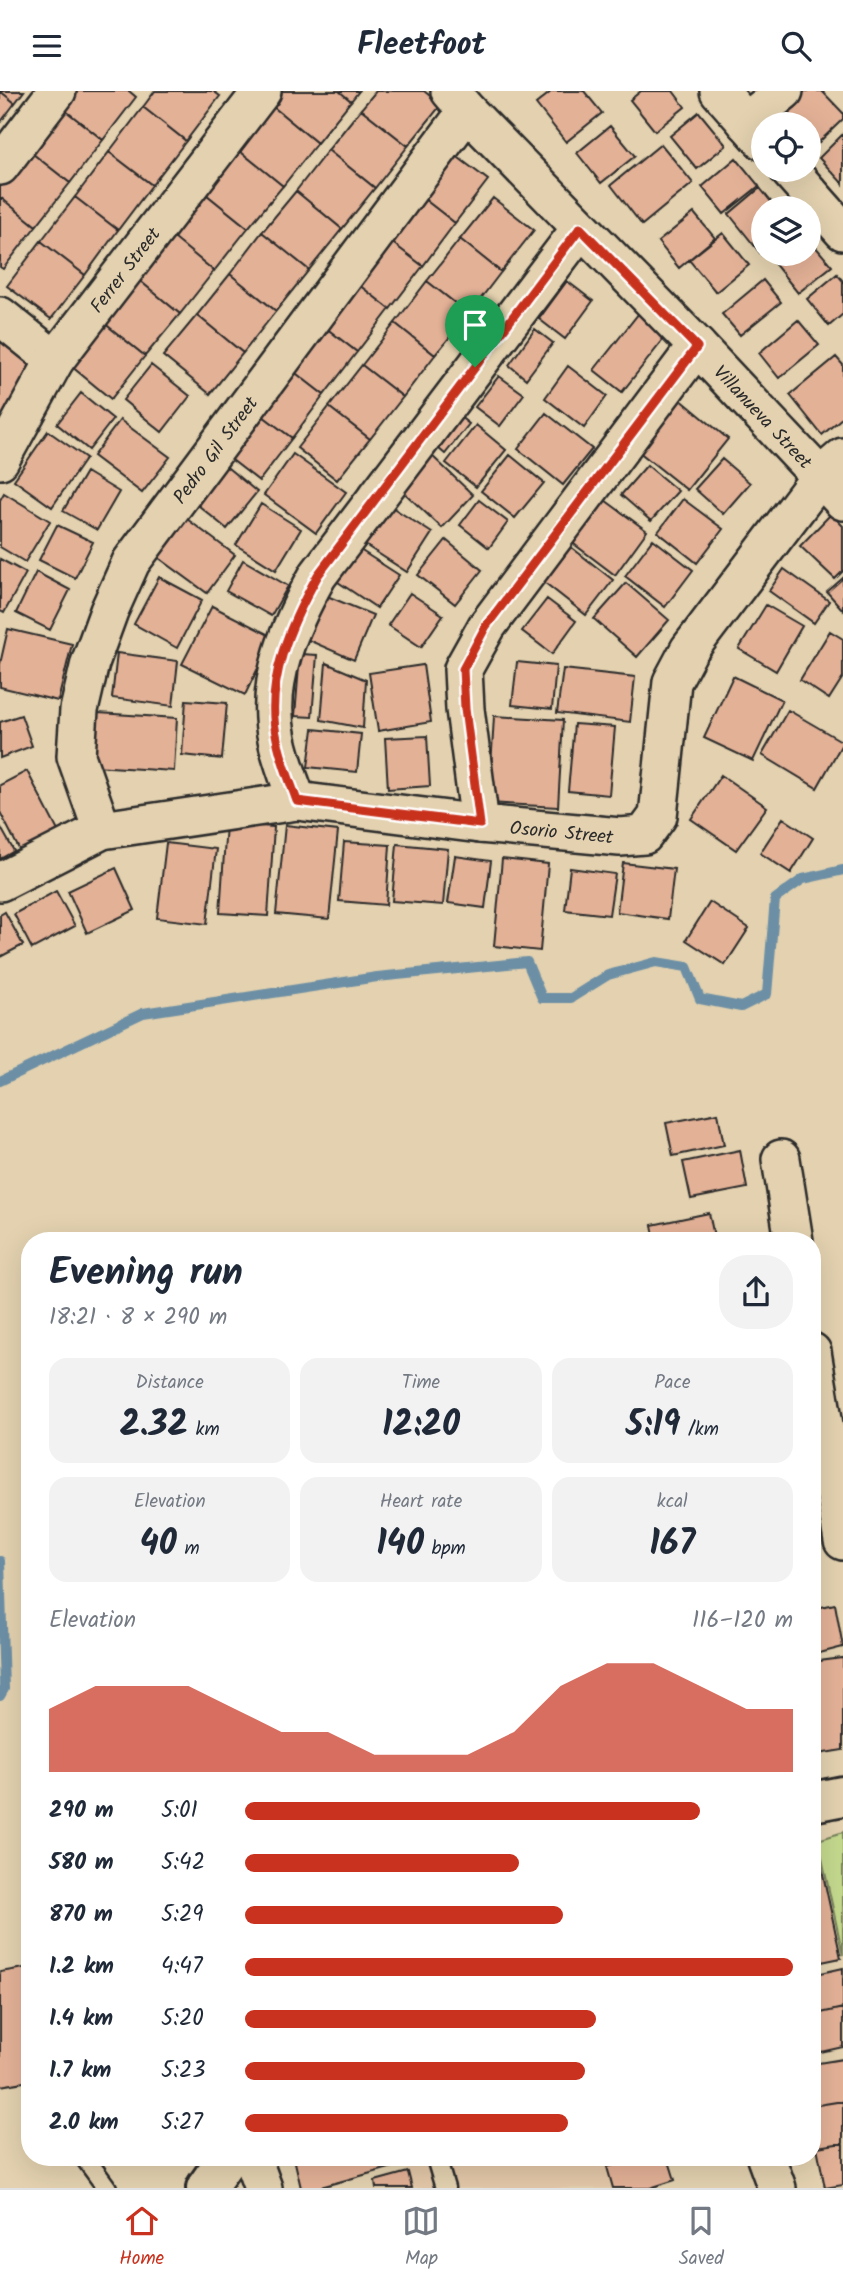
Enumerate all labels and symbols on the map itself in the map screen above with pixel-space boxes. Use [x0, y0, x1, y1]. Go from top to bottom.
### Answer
street label: Ferrer Street [83, 221, 169, 320]
pin [445, 295, 505, 367]
street label: Villanueva Street [705, 359, 819, 477]
street label: Pedro Gil Street [166, 390, 267, 511]
street label: Osorio Street [508, 814, 615, 853]

